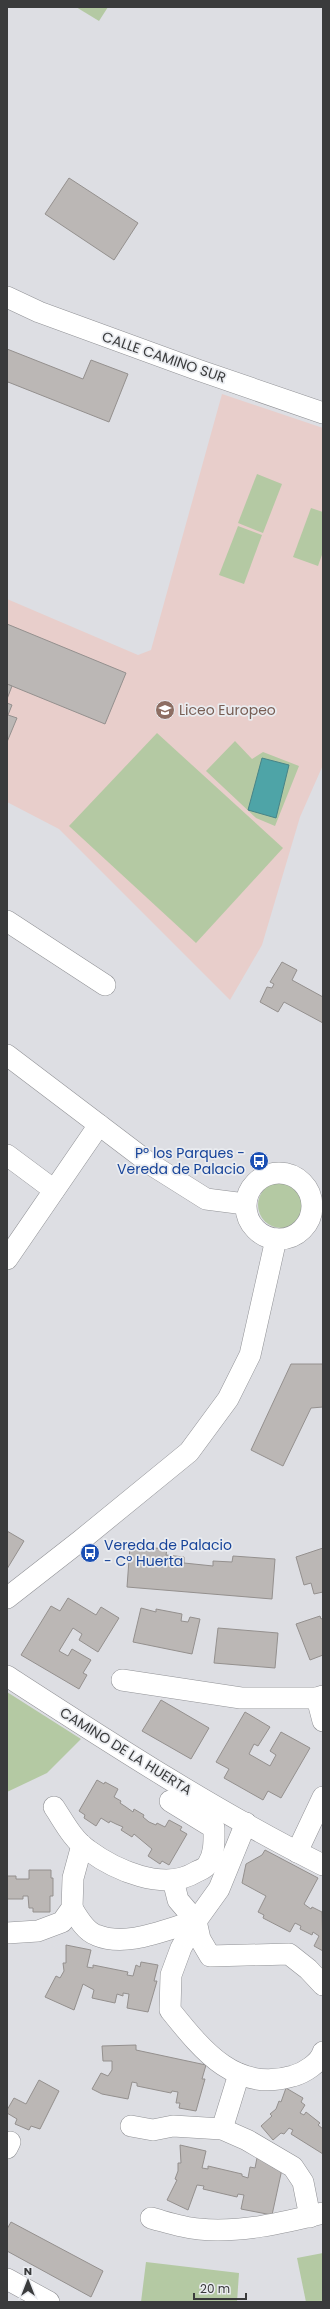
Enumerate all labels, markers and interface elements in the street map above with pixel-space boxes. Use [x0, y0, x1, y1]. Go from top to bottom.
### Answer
street label: CALLE CAMINO SUR [99, 326, 229, 388]
school or university icon: Liceo Europeo [154, 699, 176, 721]
place label: Liceo Europeo [179, 700, 276, 720]
place label: Pº los Parques - Vereda de Palacio [117, 1143, 245, 1179]
bus stop icon: Pº los Parques - Vereda de Palacio [248, 1150, 270, 1172]
place label: Vereda de Palacio - Cº Huerta [104, 1535, 232, 1571]
bus stop icon: Vereda de Palacio - Cº Huerta [79, 1542, 101, 1564]
street label: CAMINO DE LA HUERTA [56, 1702, 196, 1800]
north arrow [8, 2261, 48, 2301]
text: N [24, 2263, 32, 2279]
scale bar [194, 2275, 246, 2301]
text: 20 m [200, 2280, 230, 2297]

